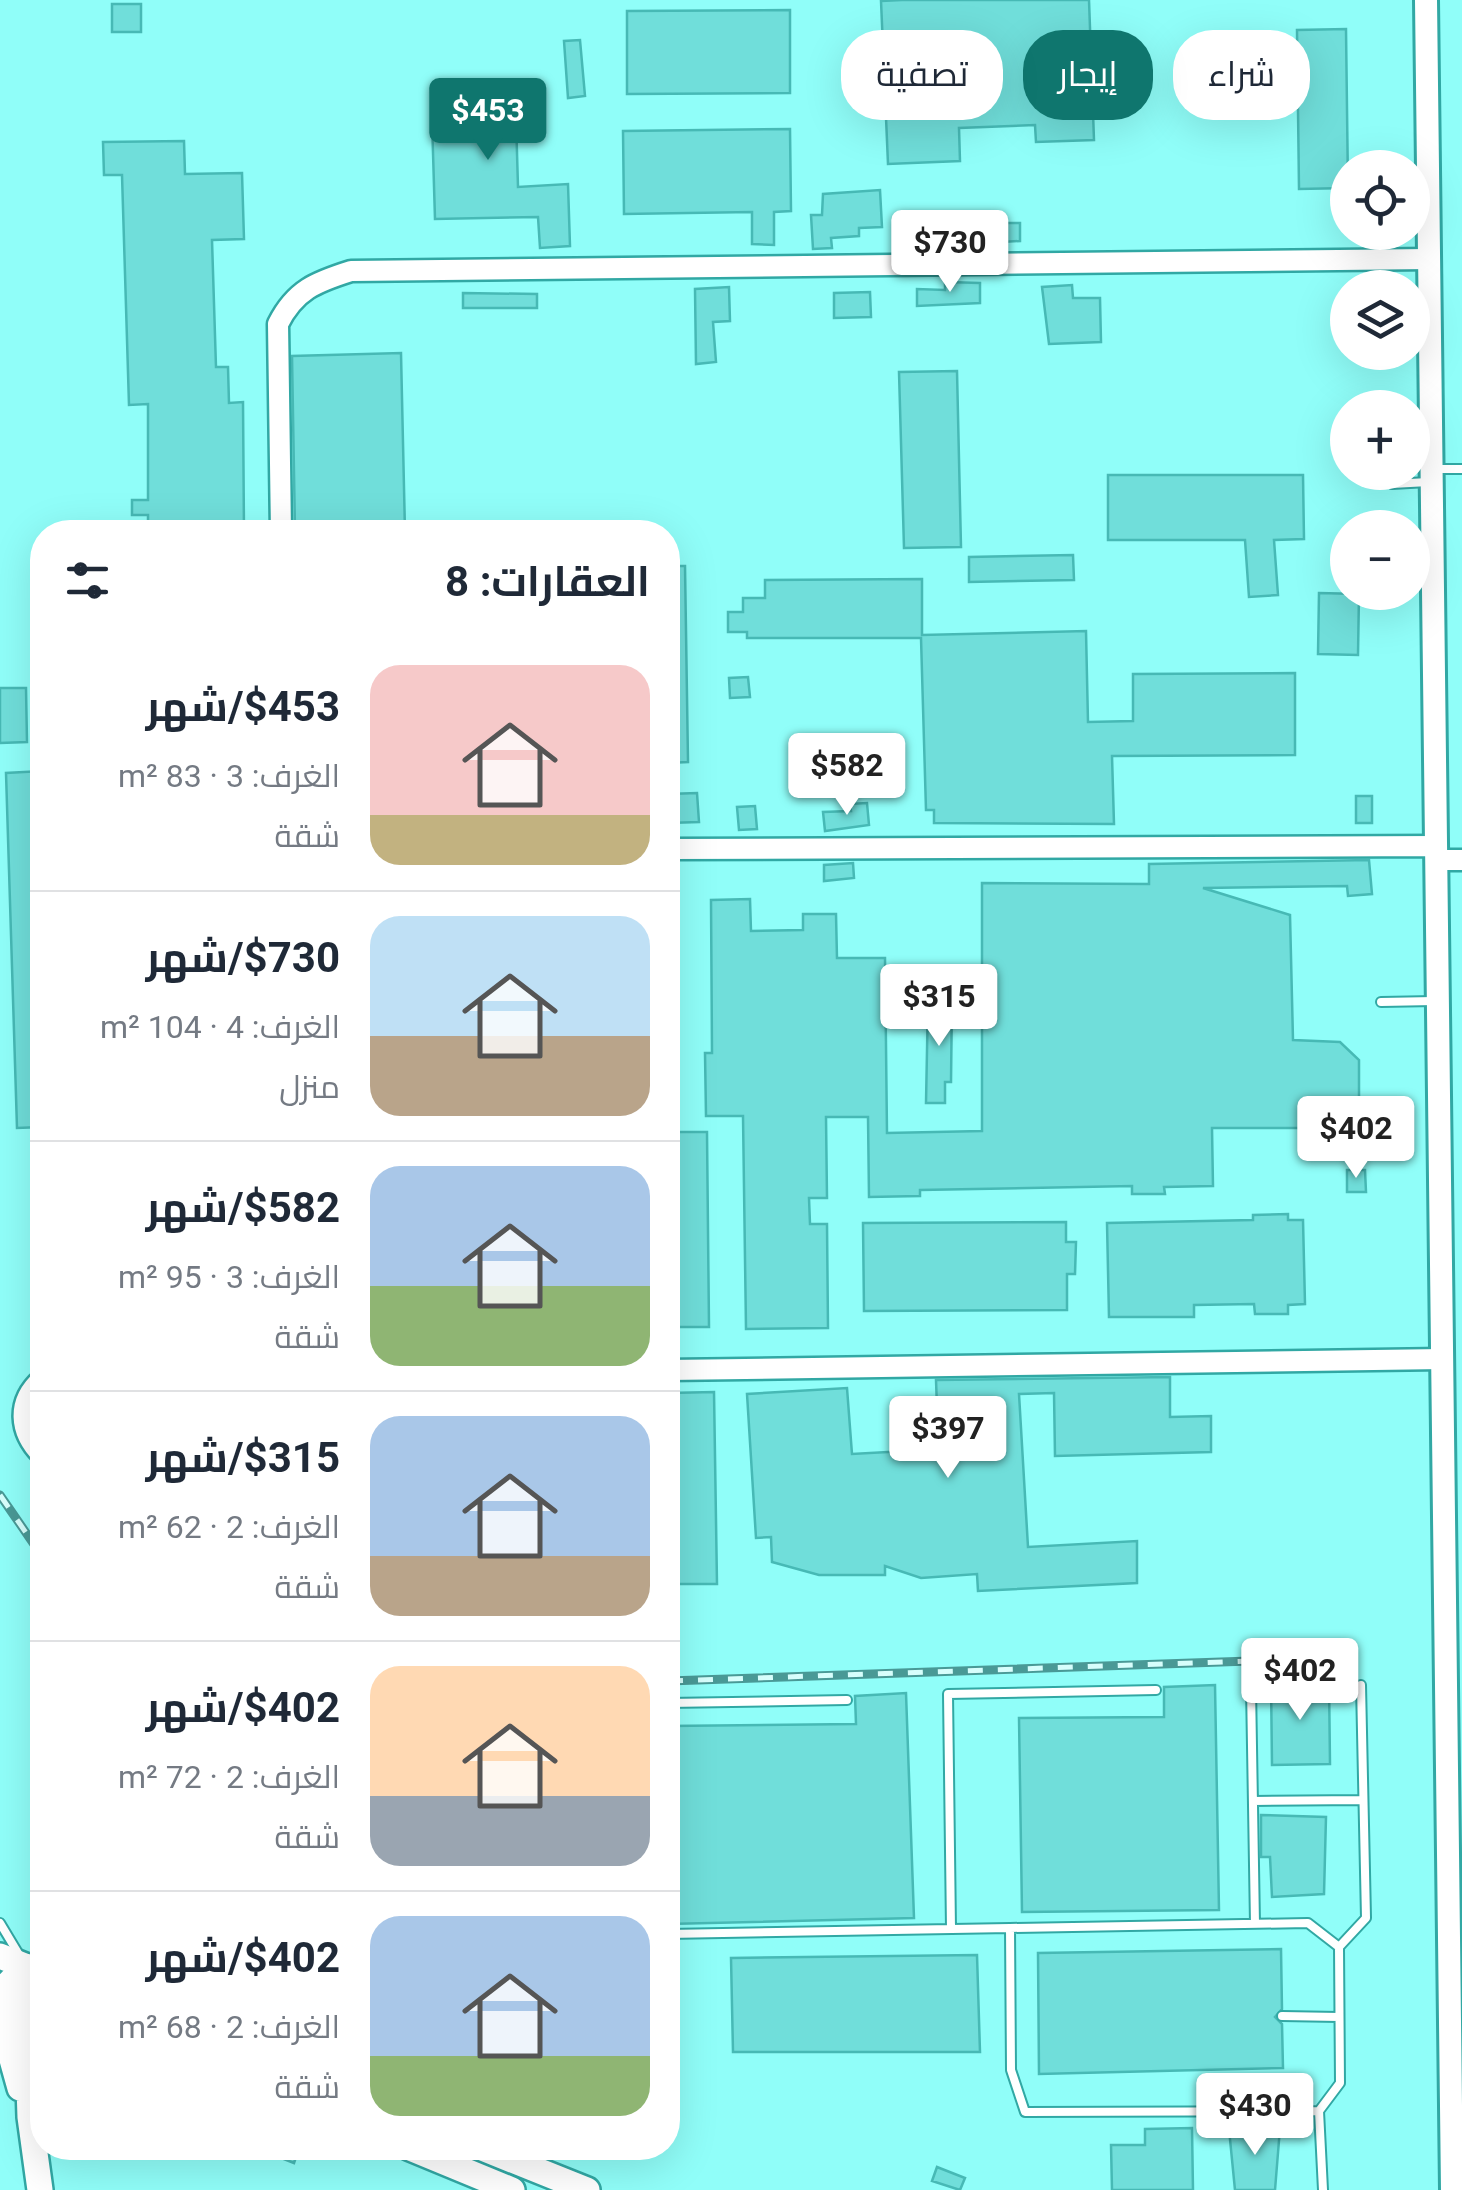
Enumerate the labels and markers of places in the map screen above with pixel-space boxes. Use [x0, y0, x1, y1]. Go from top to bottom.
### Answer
pin: $453 [429, 78, 547, 163]
pin: $730 [891, 210, 1009, 295]
pin: $582 [788, 733, 906, 818]
pin: $315 [880, 964, 998, 1049]
pin: $402 [1297, 1096, 1415, 1181]
pin: $397 [889, 1396, 1007, 1481]
pin: $402 [1241, 1638, 1359, 1723]
pin: $430 [1196, 2073, 1314, 2158]

